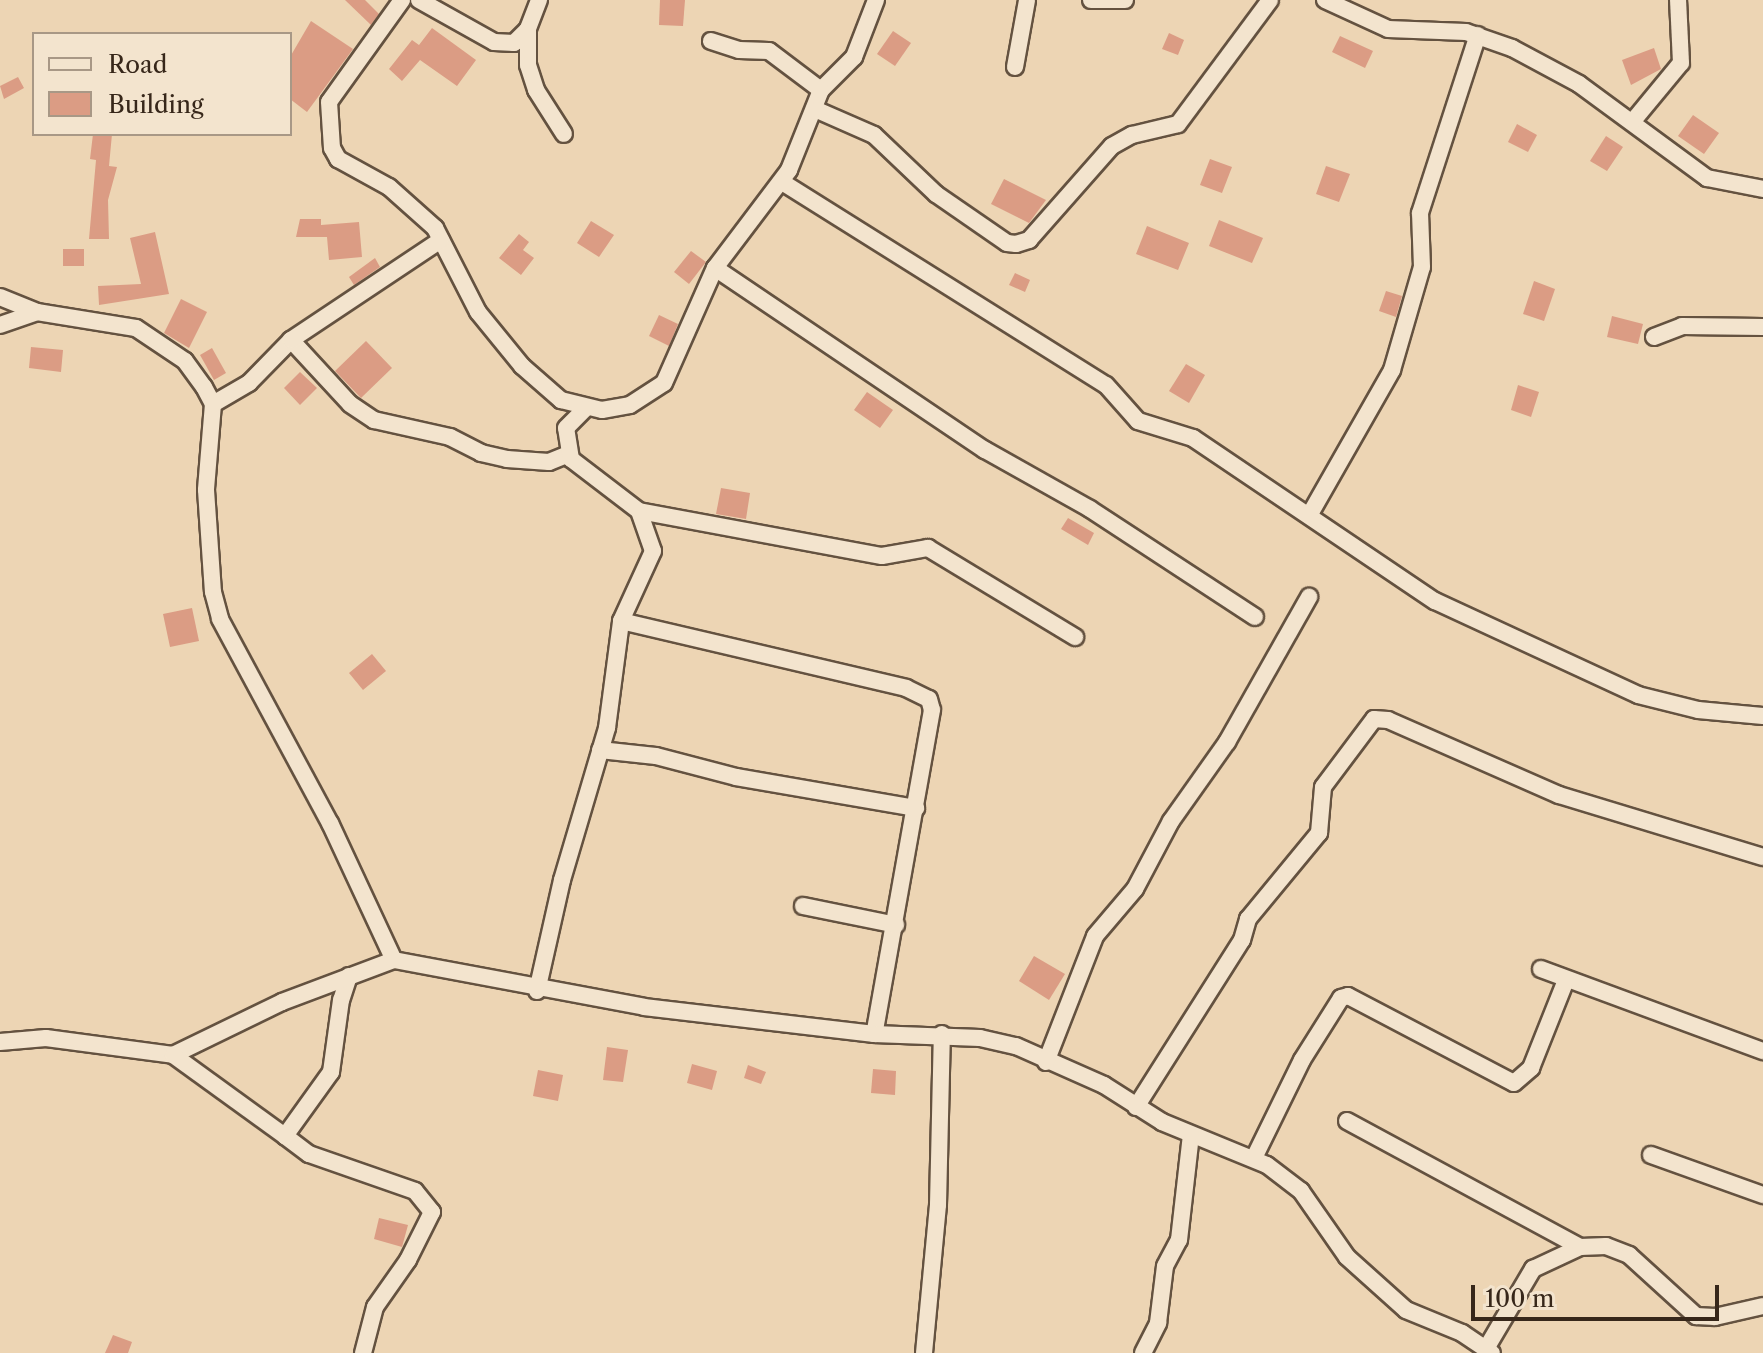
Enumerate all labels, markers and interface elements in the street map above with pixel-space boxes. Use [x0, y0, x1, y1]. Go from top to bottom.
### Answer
legend [32, 32, 292, 136]
text: Road [108, 50, 167, 79]
text: Building [108, 90, 204, 119]
scale bar [1475, 1269, 1723, 1319]
text: 100 m [1485, 1284, 1554, 1313]

